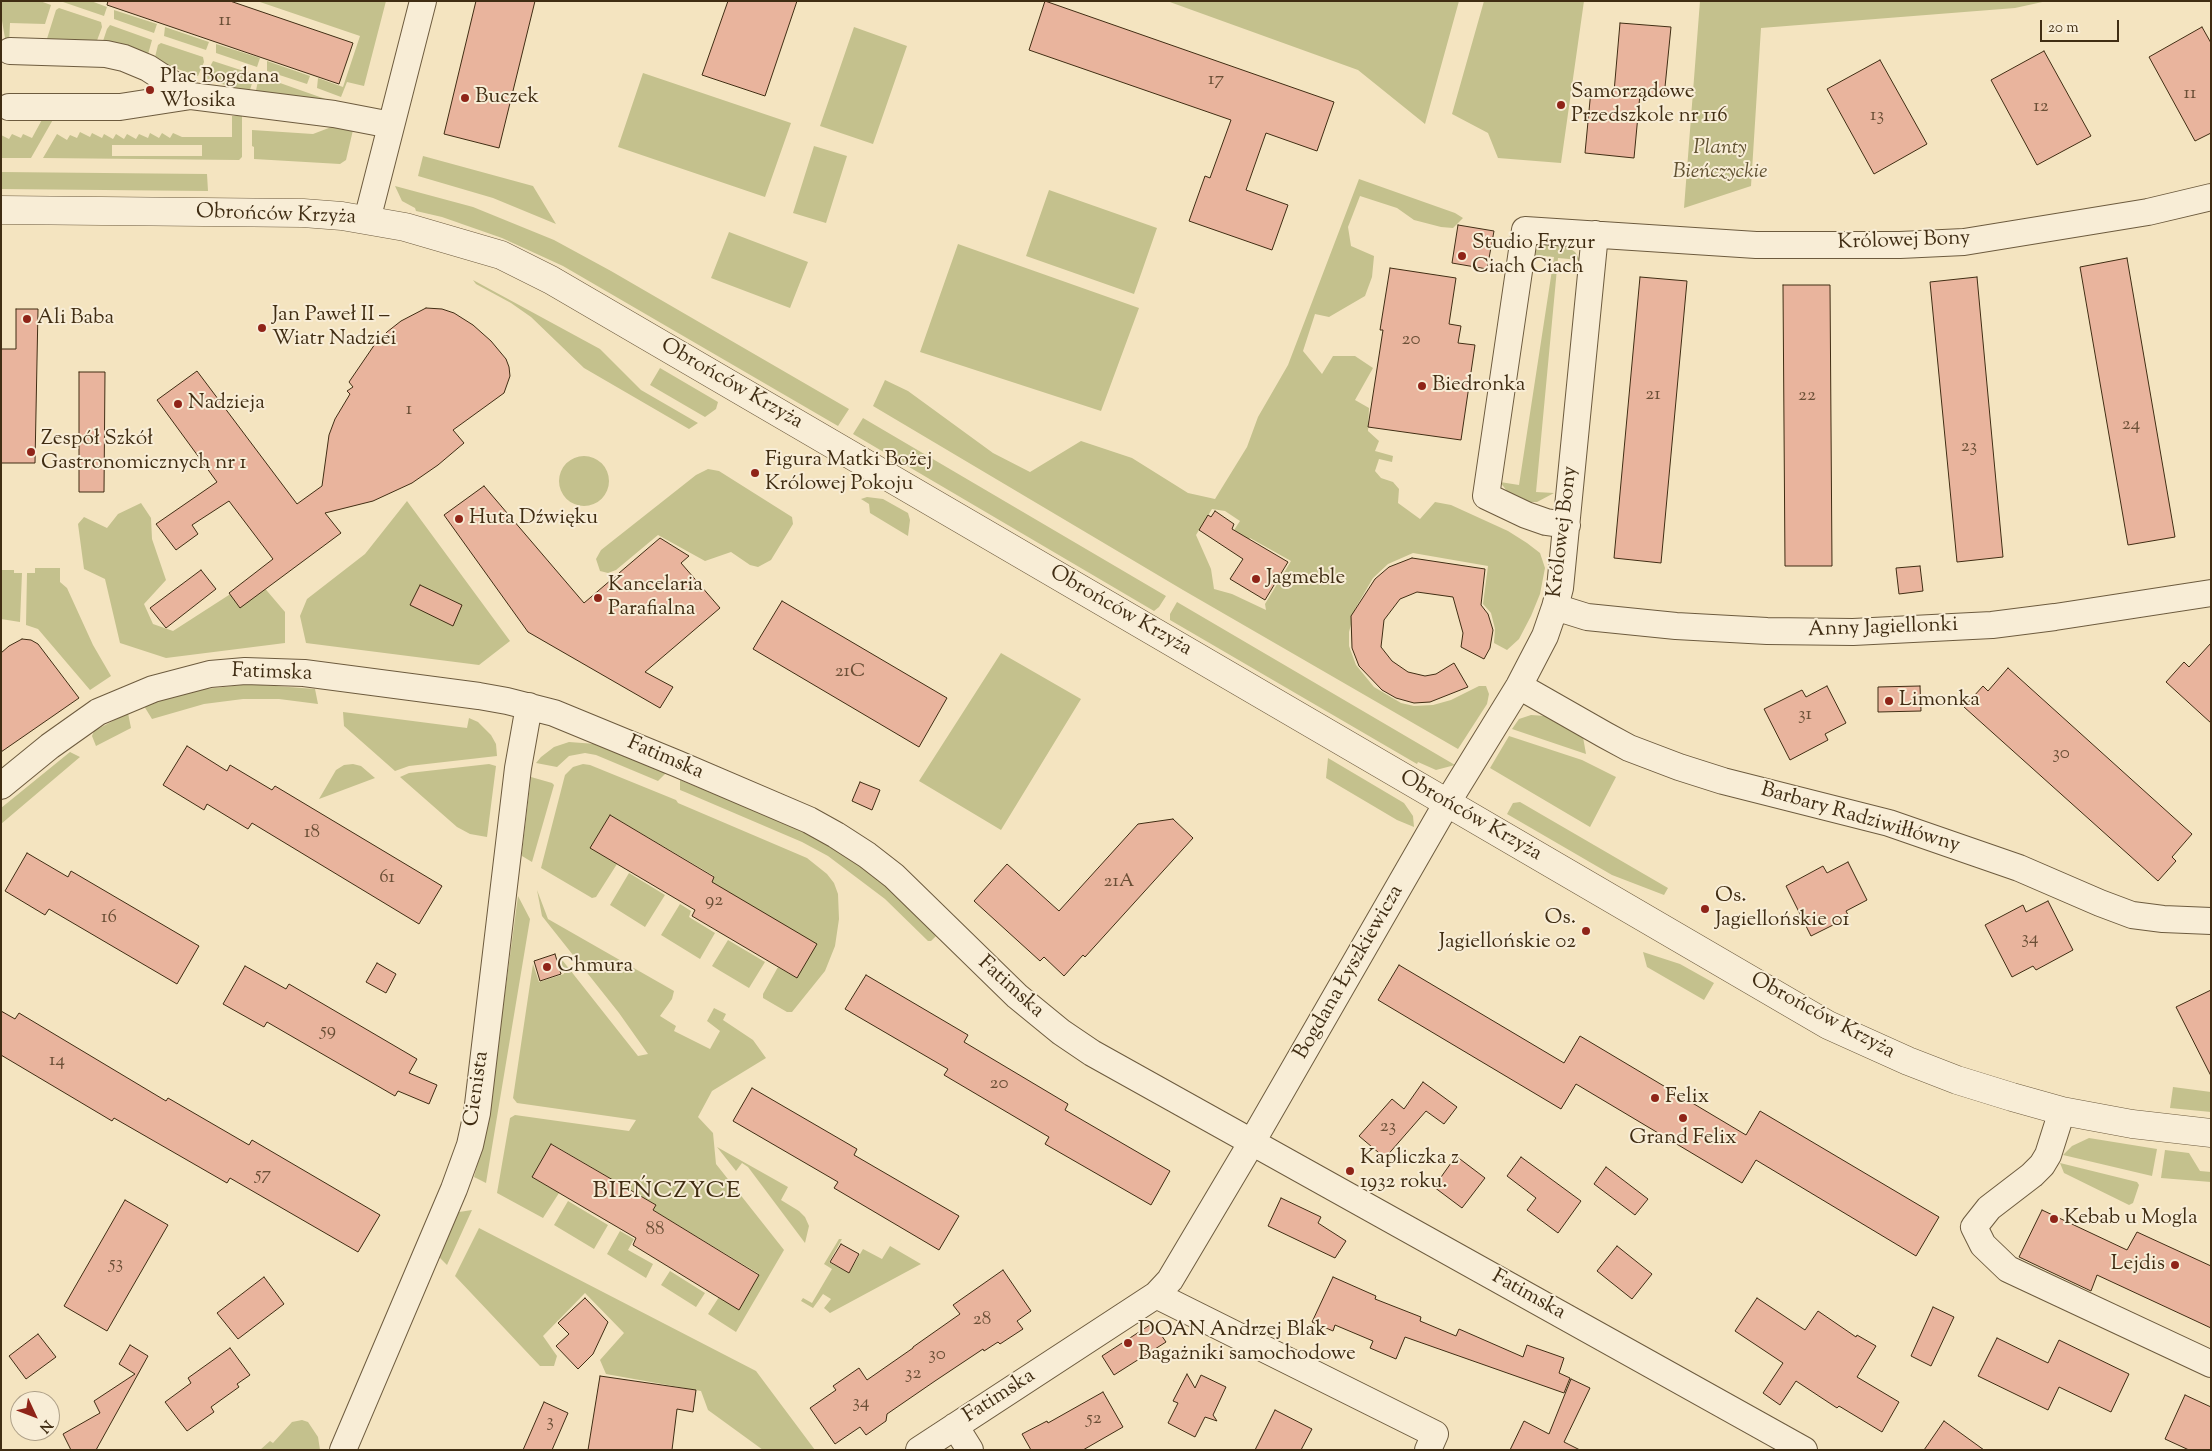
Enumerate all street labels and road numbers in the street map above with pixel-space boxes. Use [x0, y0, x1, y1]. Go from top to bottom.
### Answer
street label: Obrońców Krzyża [196, 201, 356, 231]
street label: Królowej Bony [1837, 227, 1971, 257]
street label: Obrońców Krzyża [655, 334, 807, 436]
street label: Królowej Bony [1543, 465, 1585, 599]
street label: Obrońców Krzyża [1044, 561, 1196, 663]
street label: Anny Jagiellonki [1807, 614, 1959, 644]
street label: Fatimska [231, 660, 313, 688]
street label: Fatimska [623, 732, 707, 786]
street label: Obrońców Krzyża [1394, 766, 1546, 868]
street label: Barbary Radziwiłłówny [1757, 778, 1963, 860]
street label: Bogdana Łyszkiewicza [1290, 881, 1410, 1065]
street label: Fatimska [972, 952, 1048, 1024]
street label: Obrońców Krzyża [1745, 968, 1899, 1066]
street label: Cienista [460, 1050, 496, 1128]
street label: Fatimska [1487, 1265, 1569, 1327]
street label: Fatimska [959, 1364, 1041, 1430]

